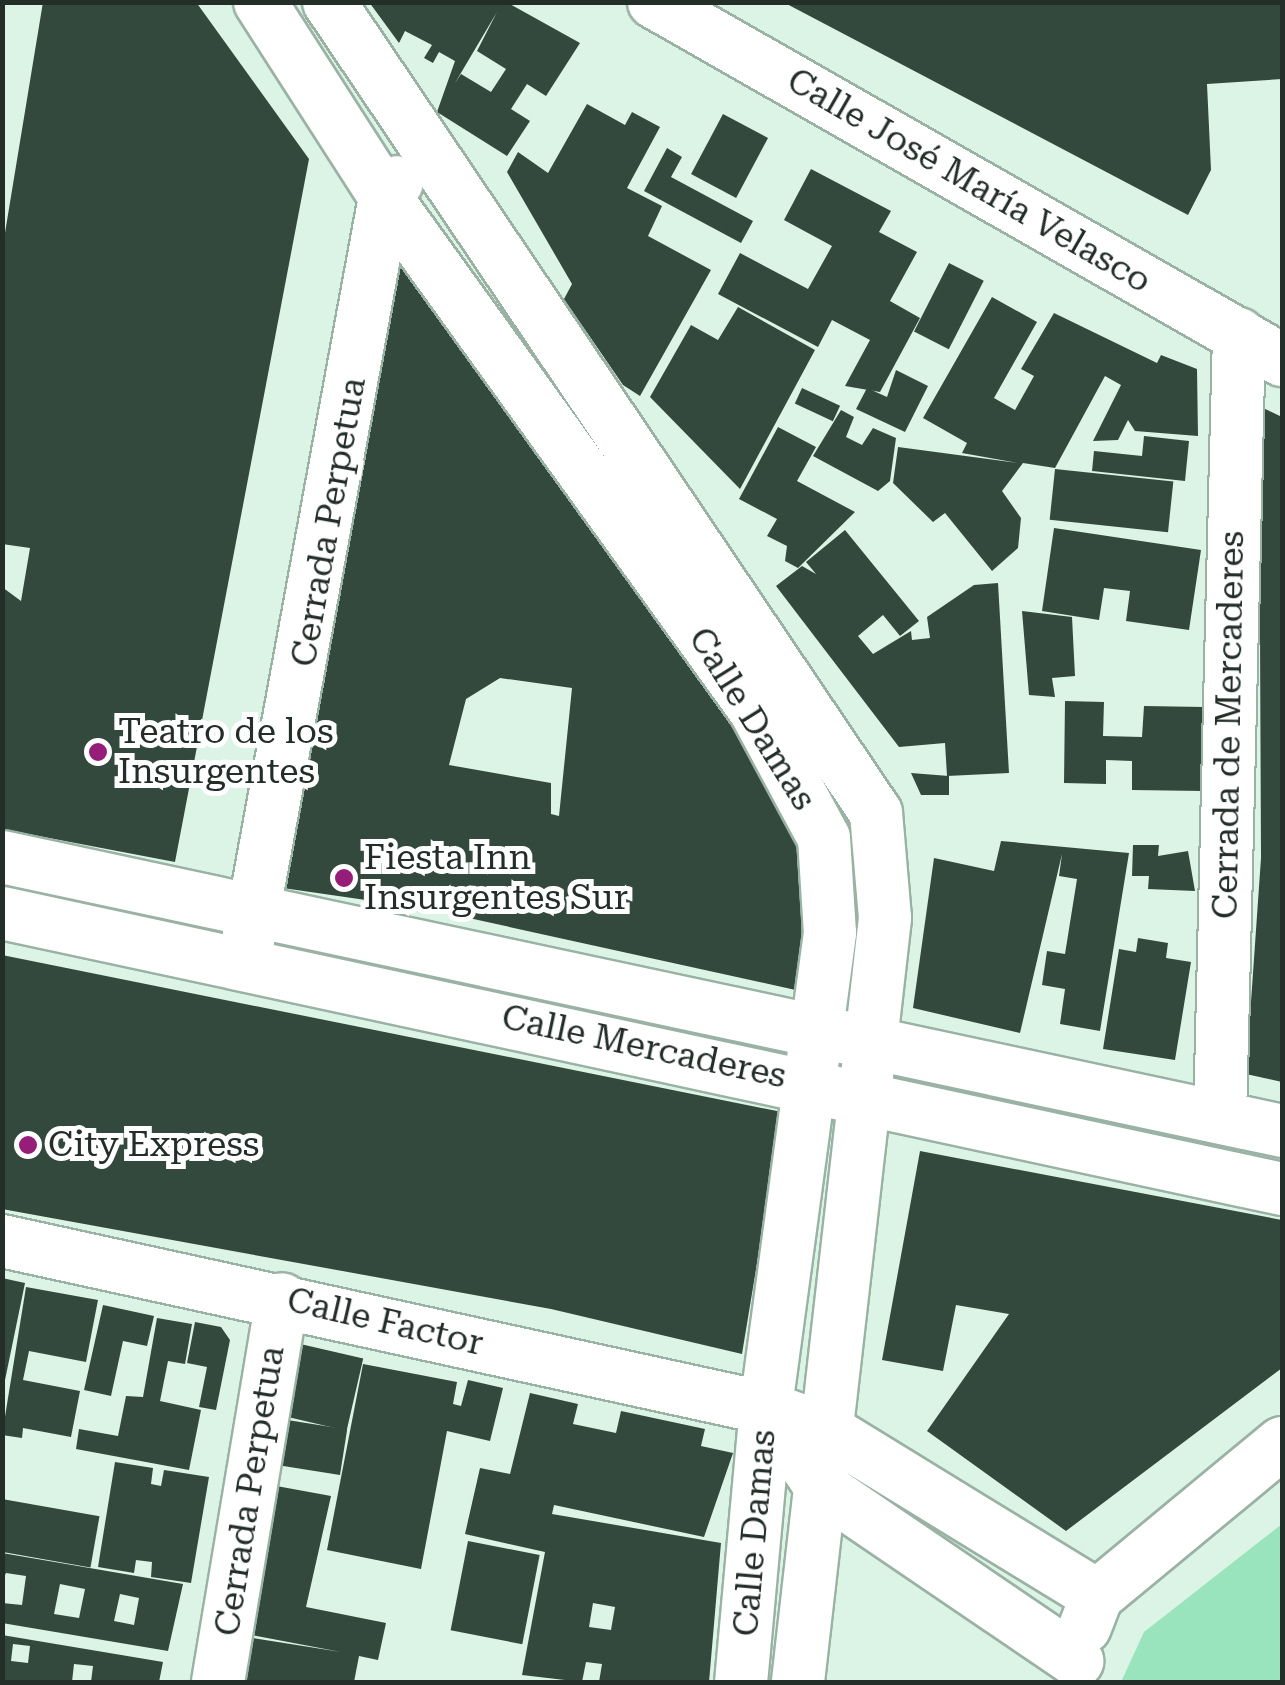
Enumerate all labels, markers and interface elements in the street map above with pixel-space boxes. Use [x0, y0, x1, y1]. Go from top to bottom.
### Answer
street label: Calle José María Velasco [780, 60, 1158, 302]
street label: Cerrada Perpetua [283, 374, 375, 670]
street label: Cerrada de Mercaderes [1205, 531, 1253, 919]
street label: Calle Damas [679, 620, 825, 818]
place label: Teatro de los Insurgentes [118, 711, 334, 793]
marker: Teatro de los Insurgentes [87, 741, 109, 763]
place label: Fiesta Inn Insurgentes Sur [364, 837, 628, 919]
marker: Fiesta Inn Insurgentes Sur [333, 867, 355, 889]
street label: Calle Mercaderes [498, 996, 790, 1098]
place label: City Express [48, 1124, 259, 1166]
marker: City Express [17, 1134, 39, 1156]
street label: Calle Factor [283, 1279, 487, 1365]
street label: Cerrada Perpetua [206, 1343, 294, 1639]
street label: Calle Damas [725, 1428, 785, 1638]

